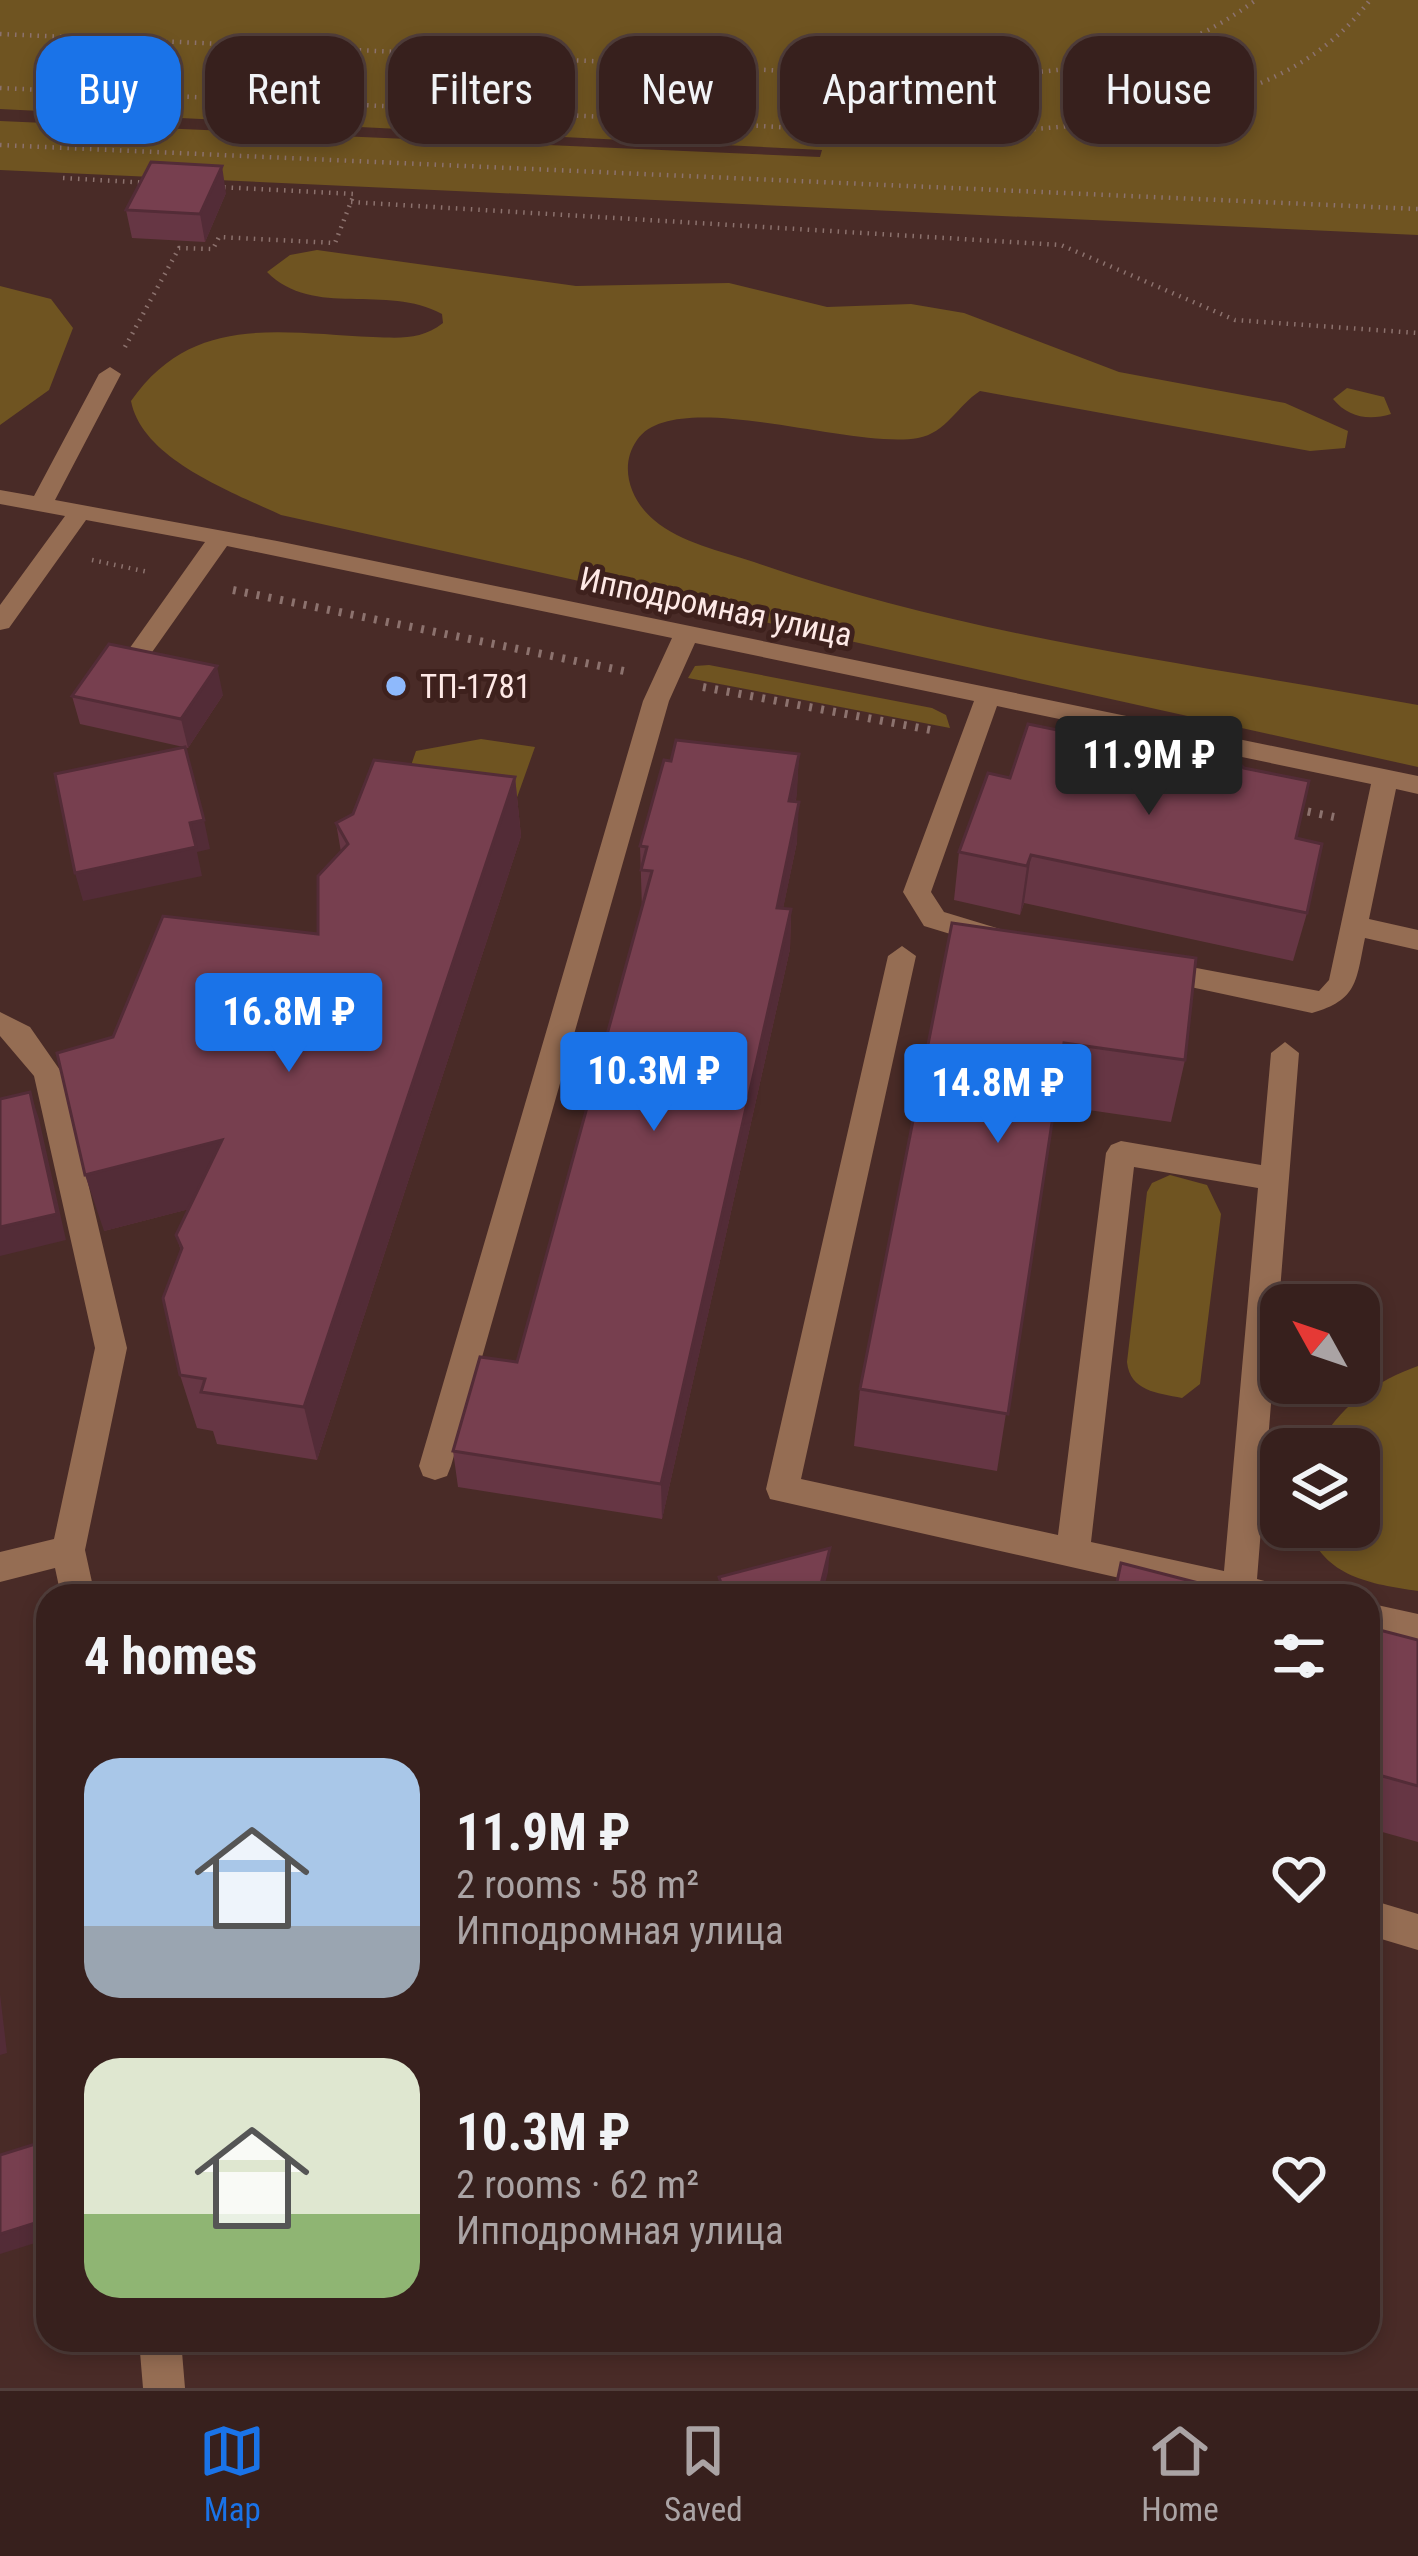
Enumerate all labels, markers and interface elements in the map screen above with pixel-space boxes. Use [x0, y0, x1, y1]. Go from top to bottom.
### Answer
chip: Buy [36, 36, 181, 144]
chip: Rent [205, 36, 364, 144]
chip: Filters [388, 36, 575, 144]
chip: New [599, 36, 756, 144]
chip: Apartment [780, 36, 1039, 144]
chip: House [1063, 36, 1254, 144]
street label: Ипподромная улица [576, 559, 856, 654]
place label: ТП-1781 [420, 667, 531, 706]
marker: ТП-1781 [383, 673, 409, 699]
pin: 11.9M ₽ [1038, 716, 1260, 818]
text: 11.9M ₽ [1082, 732, 1216, 778]
pin: 16.8M ₽ [178, 973, 400, 1075]
text: 16.8M ₽ [222, 989, 356, 1035]
pin: 10.3M ₽ [543, 1032, 765, 1134]
pin: 14.8M ₽ [887, 1044, 1109, 1146]
text: 10.3M ₽ [587, 1048, 721, 1094]
text: 14.8M ₽ [931, 1060, 1065, 1106]
north arrow [1260, 1284, 1380, 1404]
map controls [1260, 1284, 1380, 1548]
button: layers [1260, 1428, 1380, 1548]
icon: filters [1266, 1623, 1332, 1689]
text: 4 homes [84, 1627, 257, 1686]
text: 11.9M ₽ [456, 1803, 631, 1862]
icon: home [180, 1806, 324, 1950]
icon: heart [1266, 1845, 1332, 1911]
text: 2 rooms · 58 m² [456, 1862, 699, 1908]
text: Ипподромная улица [456, 1908, 784, 1954]
text: 10.3M ₽ [456, 2103, 631, 2162]
icon: home [180, 2106, 324, 2250]
icon: heart [1266, 2145, 1332, 2211]
text: 2 rooms · 62 m² [456, 2162, 699, 2208]
text: Ипподромная улица [456, 2208, 784, 2254]
tab: Map [199, 2418, 265, 2529]
tab: Saved [664, 2418, 743, 2529]
tab: Home [1141, 2418, 1219, 2529]

